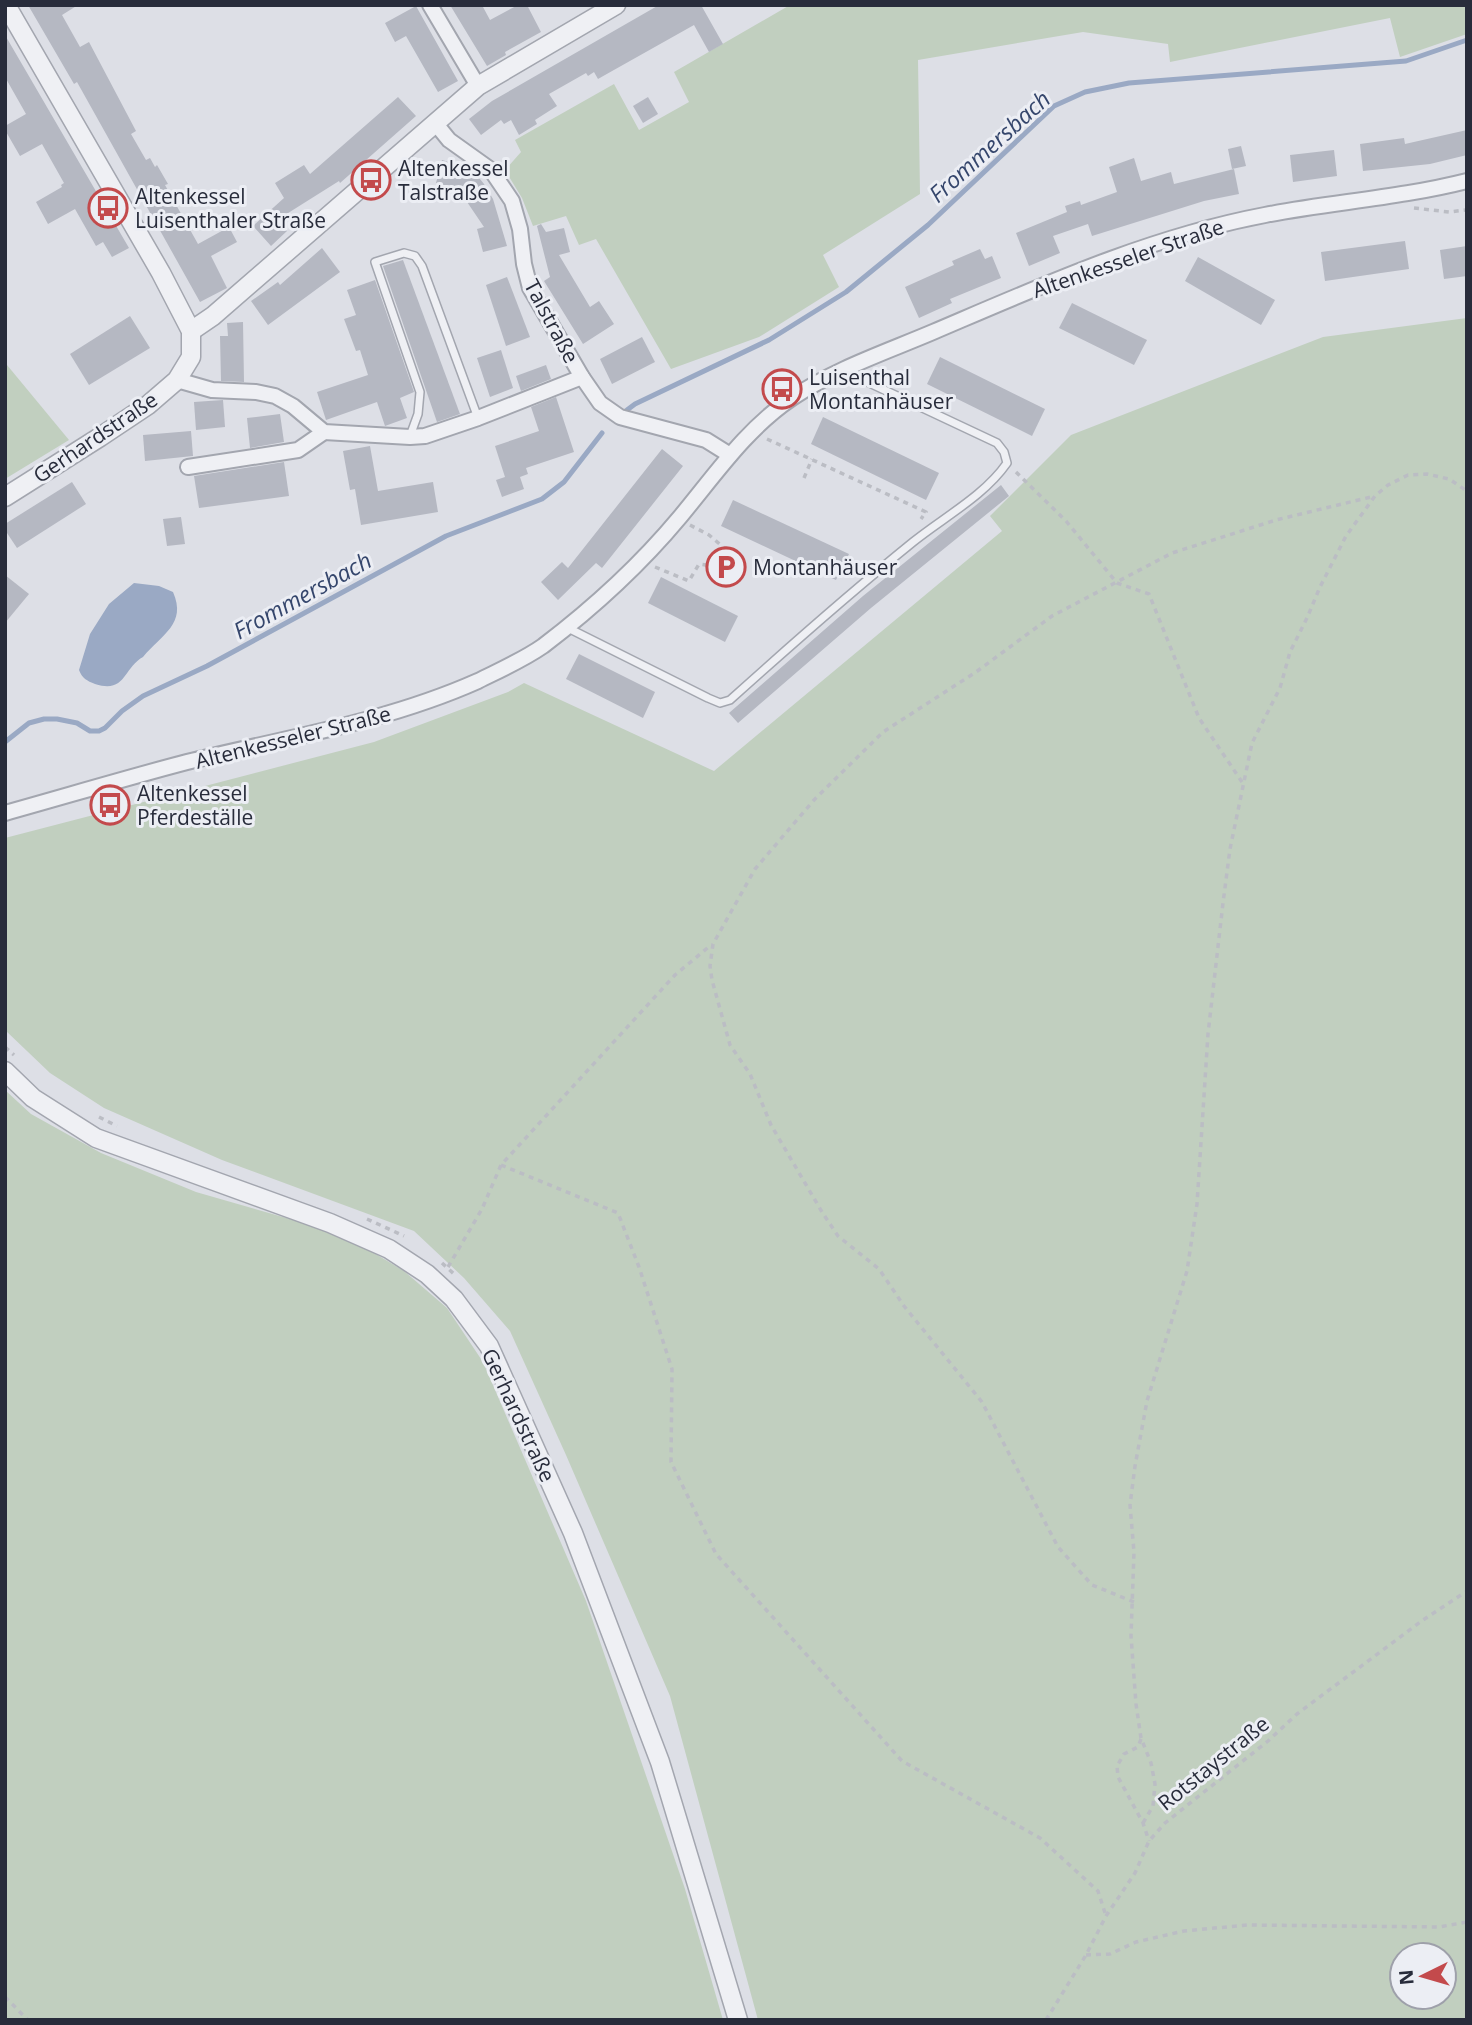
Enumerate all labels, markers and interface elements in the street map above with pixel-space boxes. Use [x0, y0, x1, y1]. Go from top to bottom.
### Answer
water label: Frommersbach [921, 83, 1057, 209]
place label: Altenkessel Talstraße [398, 154, 509, 206]
bus stop icon: Altenkessel Talstraße [350, 159, 392, 201]
place label: Altenkessel Luisenthaler Straße [135, 182, 326, 234]
bus stop icon: Altenkessel Luisenthaler Straße [87, 187, 129, 229]
street label: Altenkesseler Straße [1029, 212, 1227, 304]
street label: Talstraße [518, 274, 586, 368]
place label: Luisenthal Montanhäuser [809, 363, 954, 415]
bus stop icon: Luisenthal Montanhäuser [761, 368, 803, 410]
street label: Gerhardstraße [27, 385, 163, 489]
water label: Frommersbach [227, 544, 377, 646]
parking icon: Montanhäuser [705, 546, 747, 588]
place label: Montanhäuser [753, 553, 898, 581]
street label: Altenkesseler Straße [192, 699, 394, 775]
place label: Altenkessel Pferdeställe [137, 779, 253, 831]
bus stop icon: Altenkessel Pferdeställe [89, 784, 131, 826]
street label: Gerhardstraße [476, 1344, 562, 1486]
street label: Rotstaystraße [1152, 1710, 1274, 1816]
north arrow [1388, 1941, 1458, 2011]
text: N [1392, 1969, 1420, 1986]

